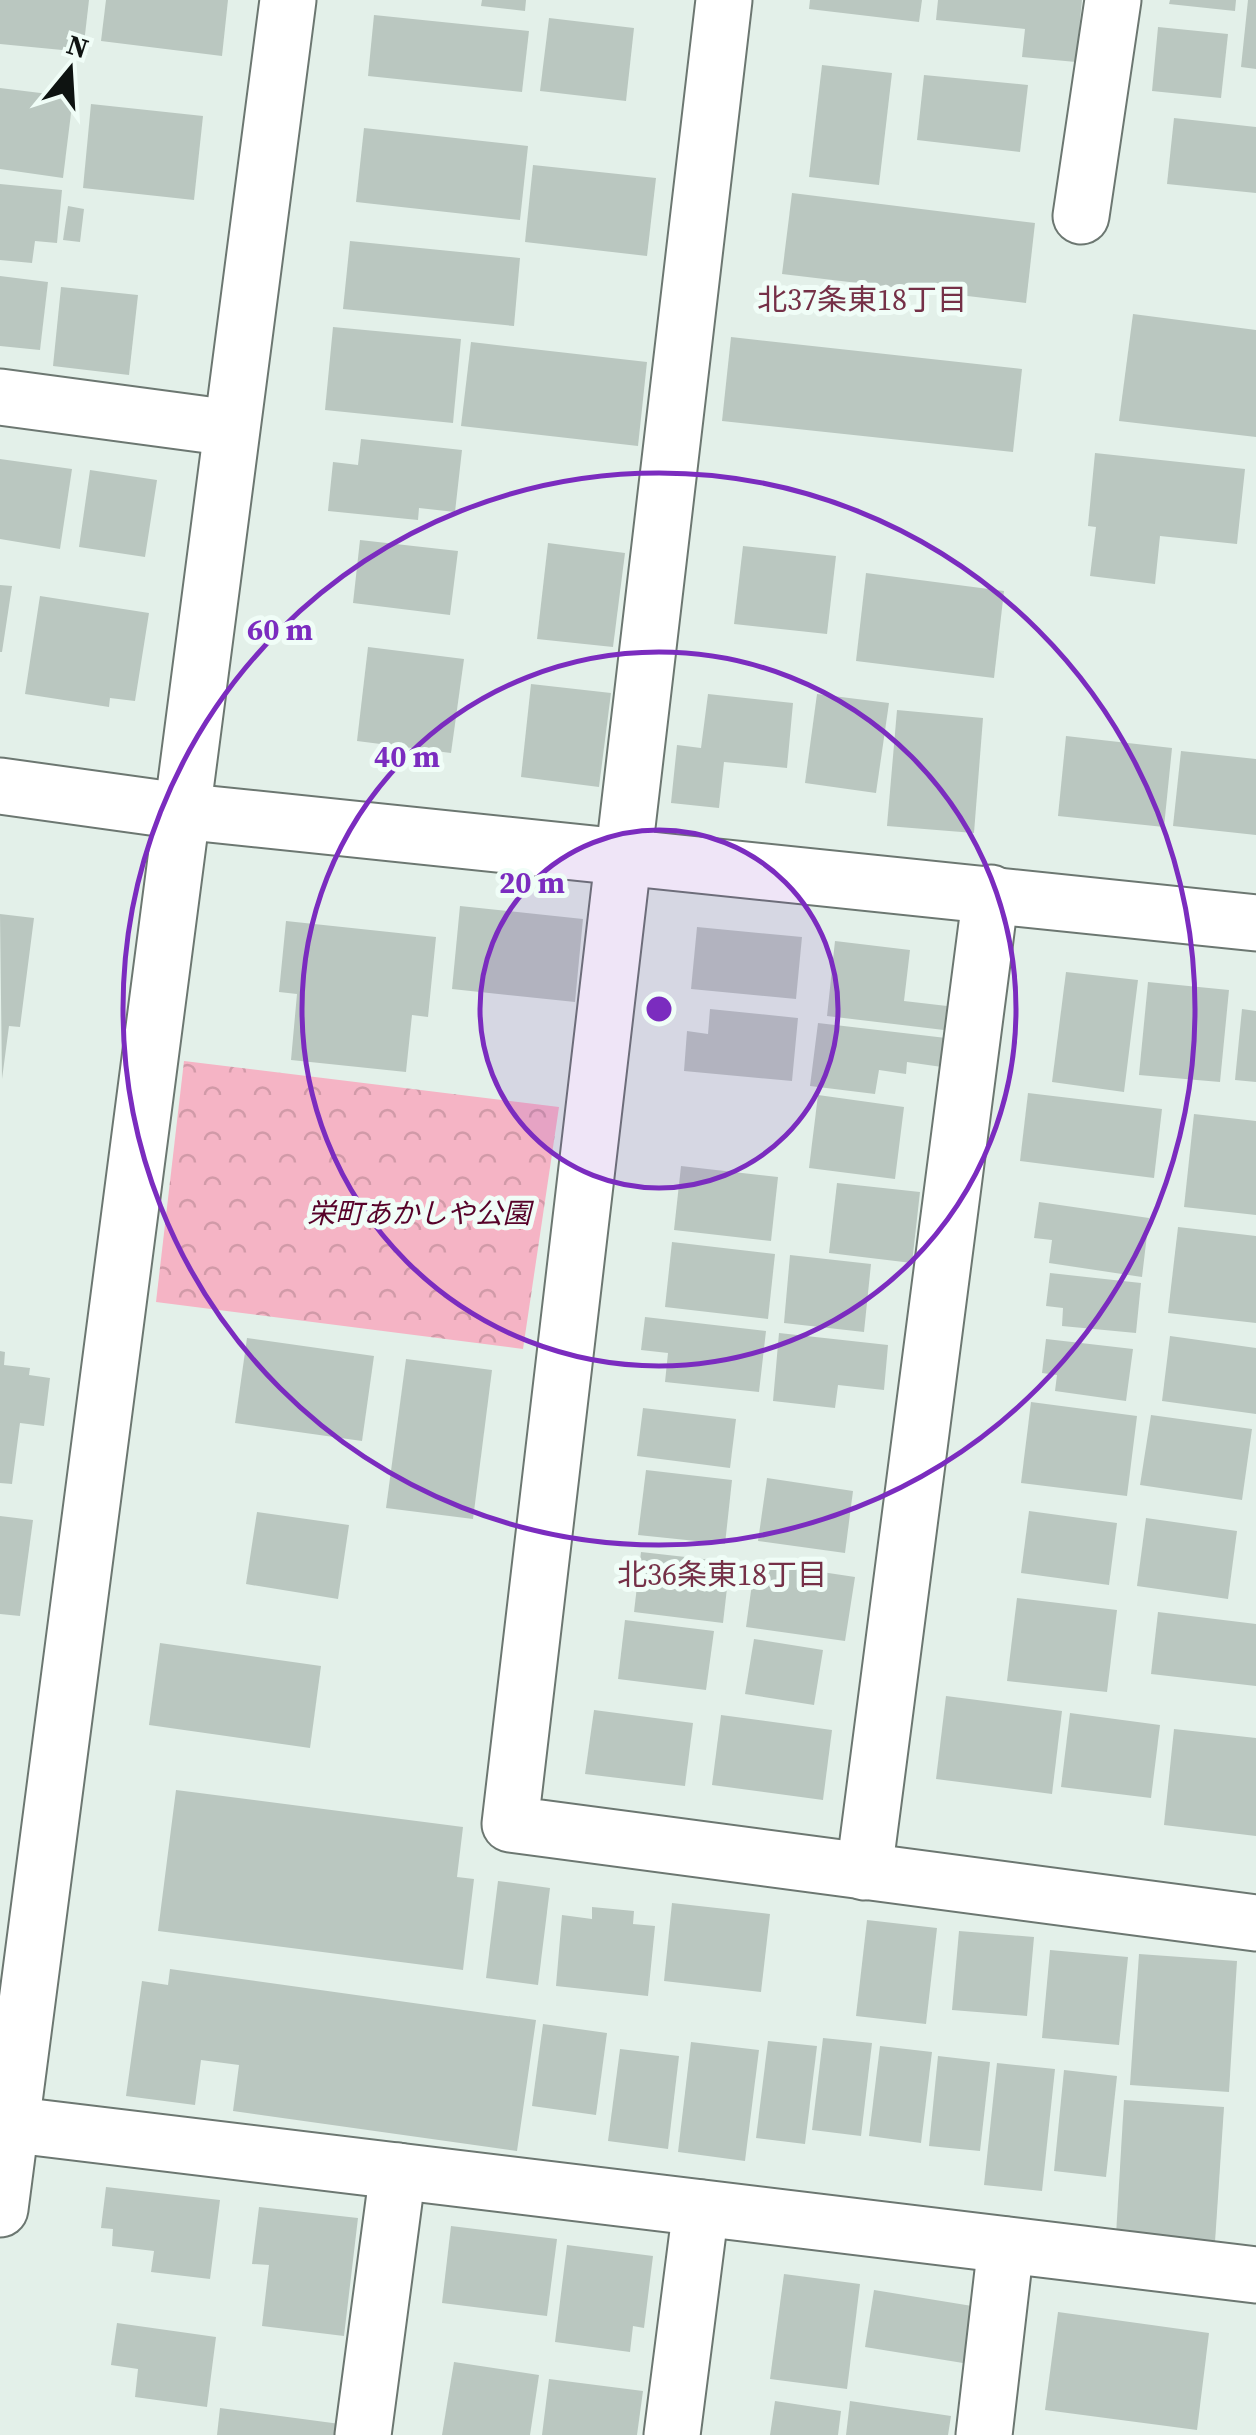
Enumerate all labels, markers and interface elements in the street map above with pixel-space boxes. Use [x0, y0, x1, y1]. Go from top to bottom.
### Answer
north arrow [20, 20, 120, 120]
text: N [62, 25, 93, 67]
district label: 北37条東18丁目 [757, 279, 967, 320]
text: 60 m [247, 609, 313, 650]
text: 40 m [374, 736, 440, 777]
text: 20 m [499, 862, 565, 903]
centre of rings [641, 991, 677, 1027]
park label: 栄町あかしや公園 [307, 1194, 535, 1232]
district label: 北36条東18丁目 [617, 1554, 827, 1595]

